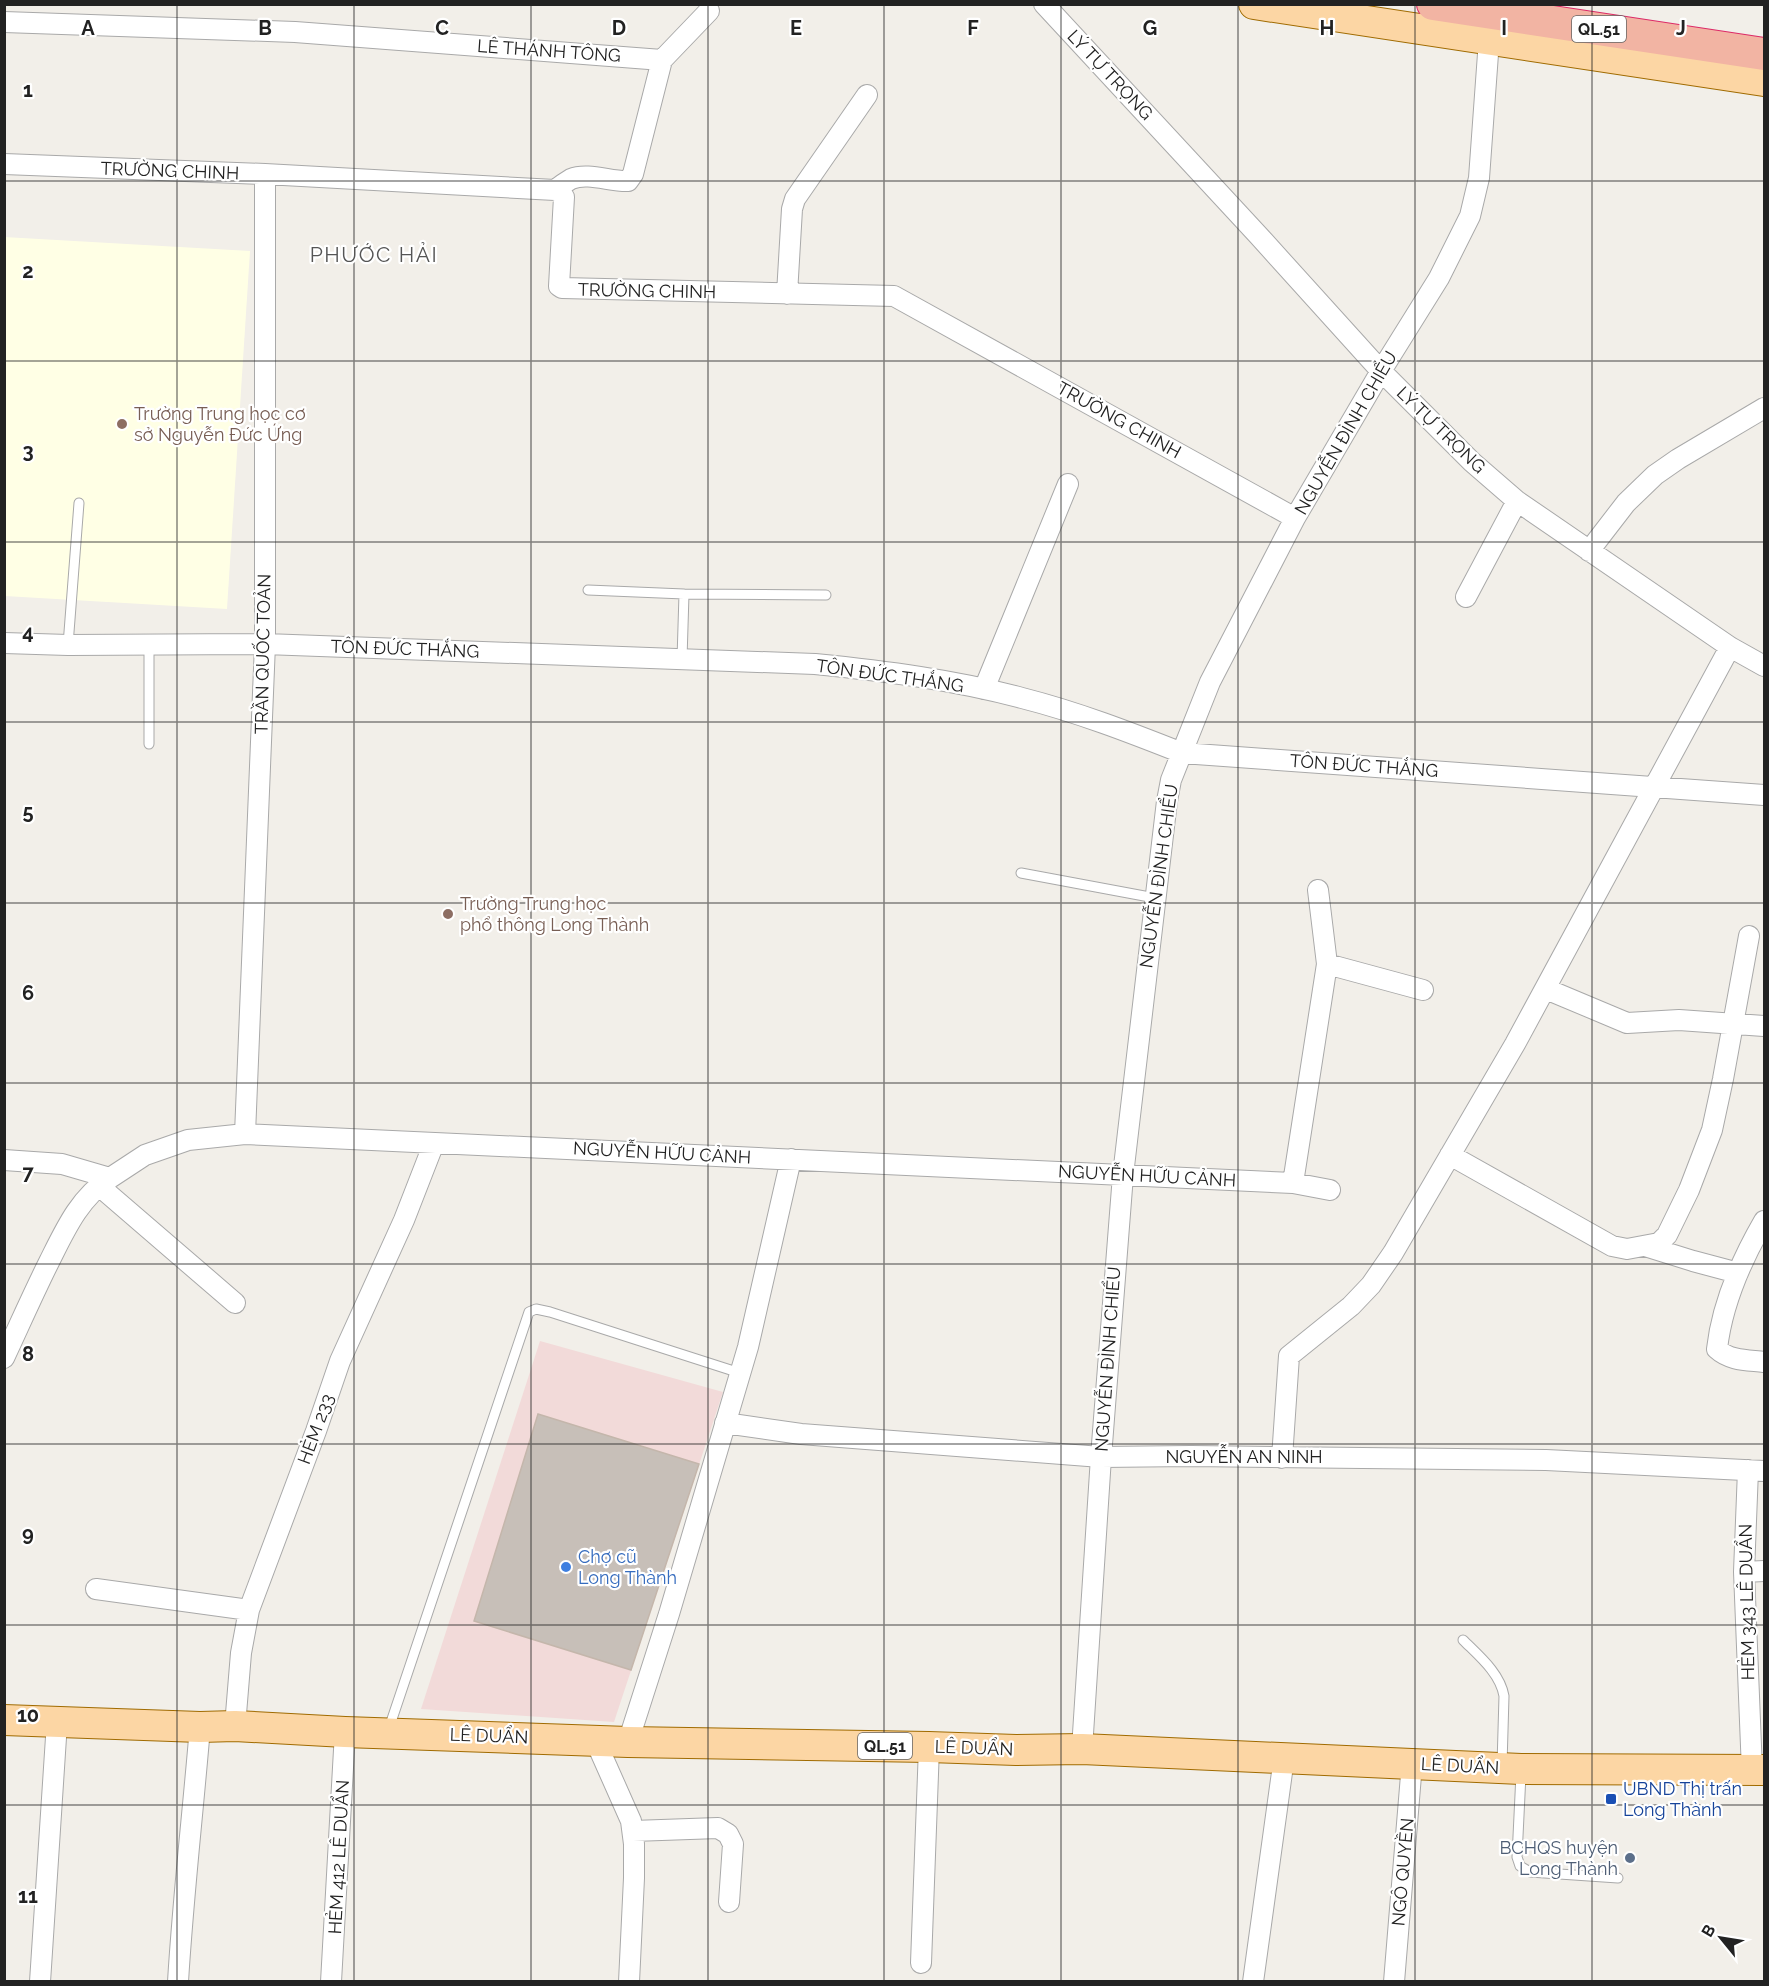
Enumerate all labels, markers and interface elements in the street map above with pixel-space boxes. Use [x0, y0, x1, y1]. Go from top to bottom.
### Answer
text: A [81, 16, 95, 40]
text: B [258, 16, 272, 40]
text: C [435, 16, 449, 40]
text: D [612, 16, 626, 40]
text: E [790, 16, 802, 40]
text: F [967, 16, 979, 40]
text: H [1320, 16, 1334, 40]
text: I [1501, 16, 1507, 40]
road number: QL.51 [1572, 16, 1626, 42]
text: J [1676, 16, 1686, 40]
street label: LÝ TỰ TRỌNG [1062, 25, 1158, 125]
street label: LÊ THÁNH TÔNG [476, 34, 622, 66]
text: 1 [23, 78, 33, 102]
street label: TRƯỜNG CHINH [100, 157, 240, 183]
district label: PHƯỚC HẢI [310, 242, 438, 267]
text: 2 [22, 259, 34, 283]
street label: TRƯỜNG CHINH [578, 278, 716, 302]
street label: NGUYỄN ĐÌNH CHIỂU [1288, 346, 1401, 518]
street label: TRƯỜNG CHINH [1054, 376, 1185, 462]
street label: LÝ TỰ TRỌNG [1393, 381, 1491, 477]
place label: Trường Trung học cơ sở Nguyễn Đức Ứng [134, 403, 306, 445]
marker: Trường Trung học cơ sở Nguyễn Đức Ứng [115, 417, 129, 431]
text: 3 [22, 439, 34, 463]
street label: TRẦN QUỐC TOẢN [249, 574, 274, 734]
text: 4 [22, 620, 34, 644]
street label: TÔN ĐỨC THẮNG [330, 633, 480, 662]
street label: TÔN ĐỨC THẮNG [815, 653, 965, 696]
street label: TÔN ĐỨC THẮNG [1289, 748, 1439, 781]
street label: NGUYỄN ĐÌNH CHIỂU [1133, 782, 1182, 969]
text: 5 [22, 800, 34, 824]
place label: Trường Trung học phổ thông Long Thành [460, 893, 649, 935]
marker: Trường Trung học phổ thông Long Thành [441, 907, 455, 921]
text: 6 [22, 981, 34, 1005]
street label: NGUYỄN HỮU CẢNH [572, 1135, 752, 1168]
street label: NGUYỄN HỮU CẢNH [1057, 1158, 1237, 1191]
text: 7 [22, 1161, 34, 1185]
street label: NGUYỄN ĐÌNH CHIỂU [1089, 1266, 1124, 1452]
text: 8 [22, 1342, 34, 1366]
street label: HẺM 233 [292, 1390, 338, 1467]
street label: NGUYỄN AN NINH [1165, 1444, 1323, 1467]
text: 9 [22, 1522, 34, 1546]
street label: HẺM 343 LÊ DUẨN [1733, 1523, 1758, 1681]
place label: Chợ cũ Long Thành [578, 1546, 677, 1588]
marker: Chợ cũ Long Thành [559, 1560, 573, 1574]
text: 10 [17, 1703, 39, 1727]
street label: LÊ DUẨN [449, 1722, 529, 1747]
road number: QL.51 [858, 1733, 912, 1759]
street label: LÊ DUẨN [934, 1734, 1014, 1759]
street label: LÊ DUẨN [1420, 1751, 1500, 1778]
place label: UBND Thị trấn Long Thành [1623, 1778, 1742, 1820]
street label: HẺM 412 LÊ DUẨN [322, 1779, 353, 1935]
marker: UBND Thị trấn Long Thành [1604, 1792, 1618, 1806]
street label: NGÔ QUYỀN [1386, 1817, 1418, 1927]
place label: BCHQS huyện Long Thành [1499, 1837, 1618, 1879]
marker: BCHQS huyện Long Thành [1623, 1851, 1637, 1865]
text: 11 [18, 1884, 38, 1908]
north arrow [1691, 1908, 1751, 1968]
text: B [1697, 1921, 1719, 1940]

